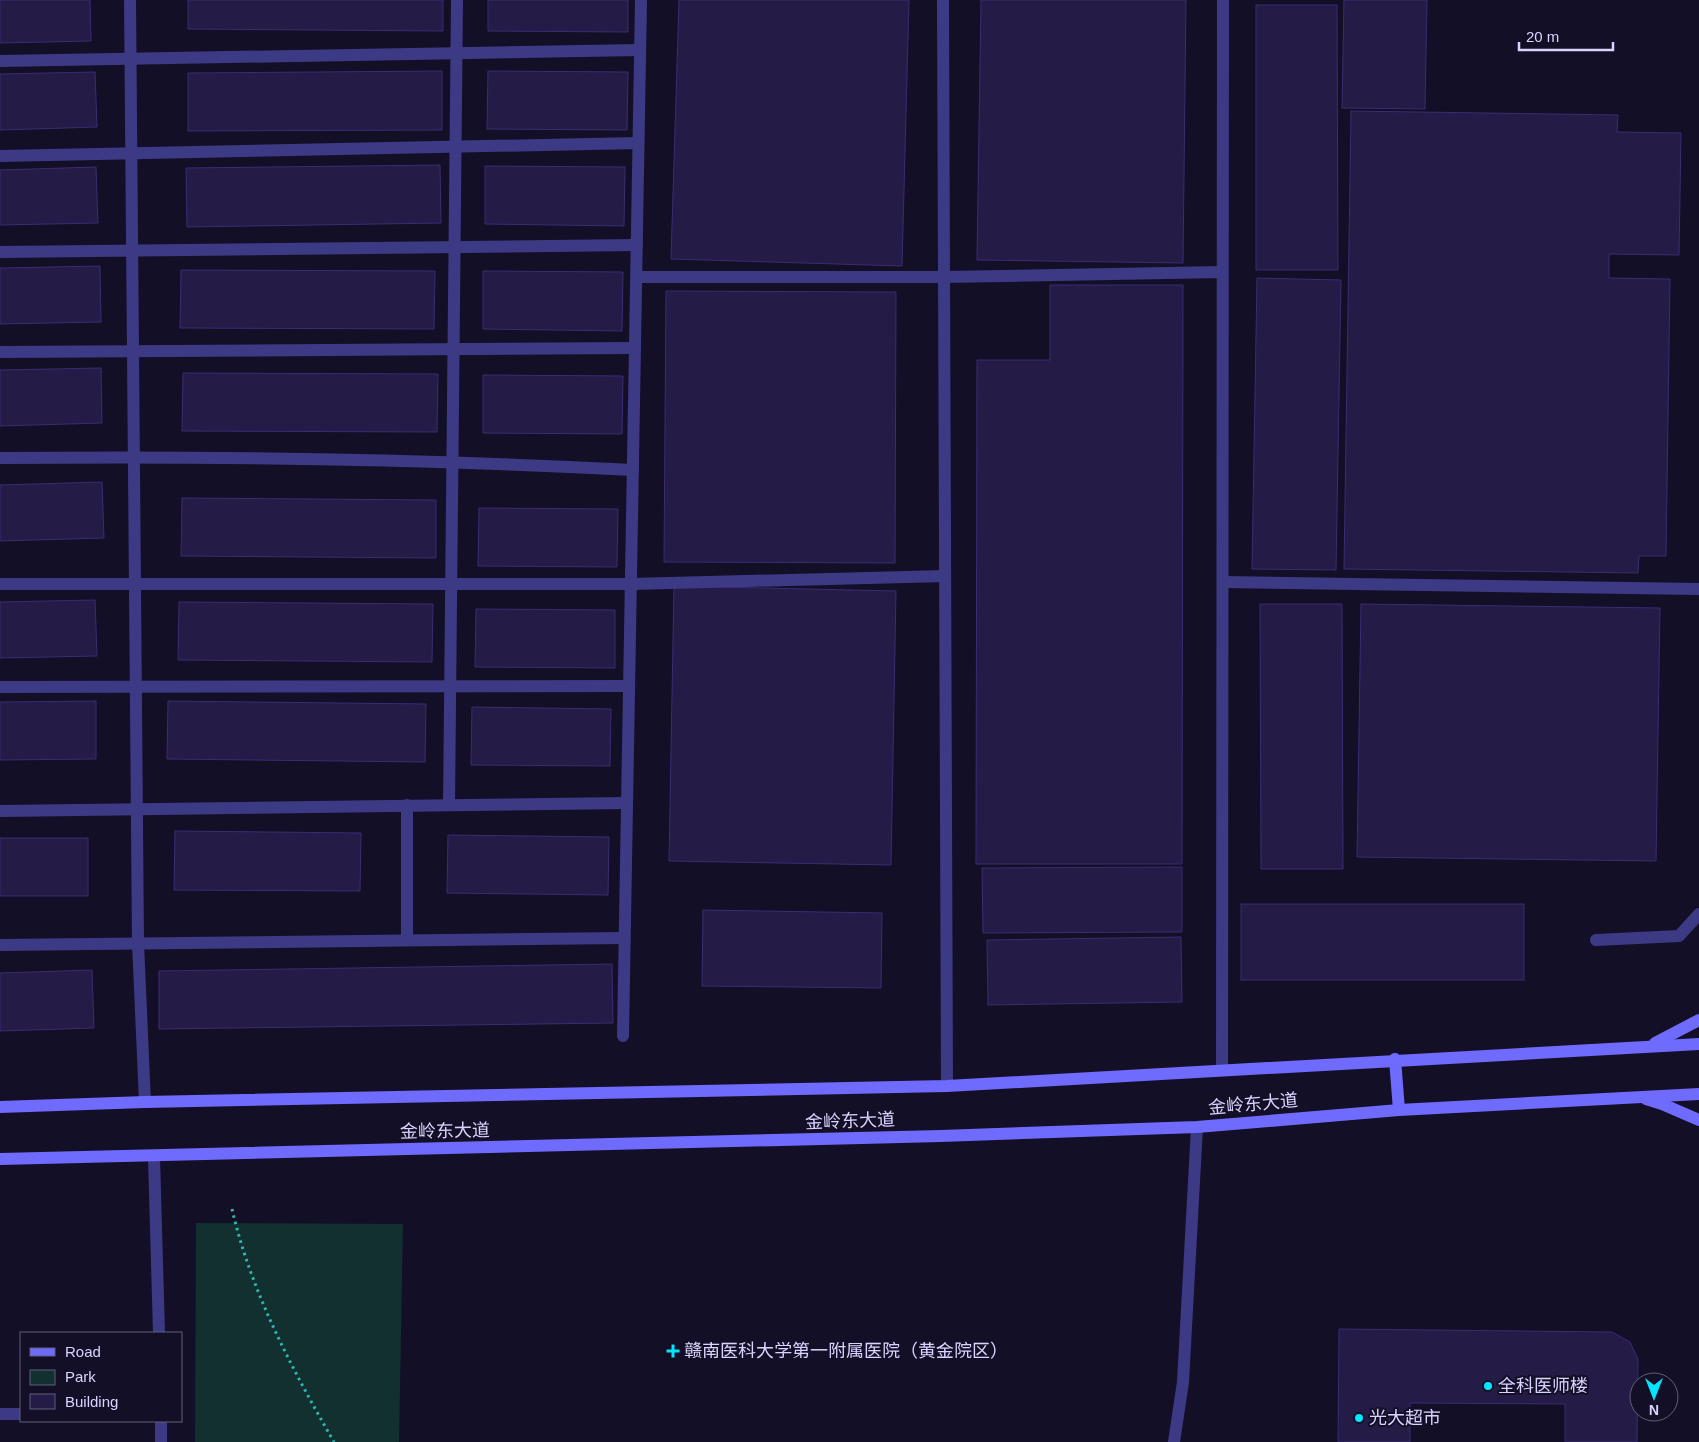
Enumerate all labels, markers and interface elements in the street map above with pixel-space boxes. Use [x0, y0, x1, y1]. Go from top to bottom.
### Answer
scale bar [1519, 20, 1613, 52]
text: 20 m [1526, 28, 1559, 45]
street label: 金岭东大道 [1207, 1090, 1299, 1118]
street label: 金岭东大道 [805, 1109, 895, 1133]
street label: 金岭东大道 [400, 1120, 490, 1142]
legend [20, 1332, 182, 1422]
place label: 赣南医科大学第一附属医院（黄金院区） [684, 1341, 1008, 1361]
text: Road [65, 1343, 101, 1360]
marker: 赣南医科大学第一附属医院（黄金院区） [666, 1344, 680, 1358]
text: Park [65, 1368, 96, 1385]
north arrow [1629, 1372, 1679, 1422]
place label: 全科医师楼 [1498, 1376, 1588, 1396]
marker: 全科医师楼 [1482, 1380, 1494, 1392]
text: Building [65, 1393, 118, 1410]
text: N [1649, 1402, 1659, 1418]
place label: 光大超市 [1369, 1408, 1441, 1428]
marker: 光大超市 [1353, 1412, 1365, 1424]

